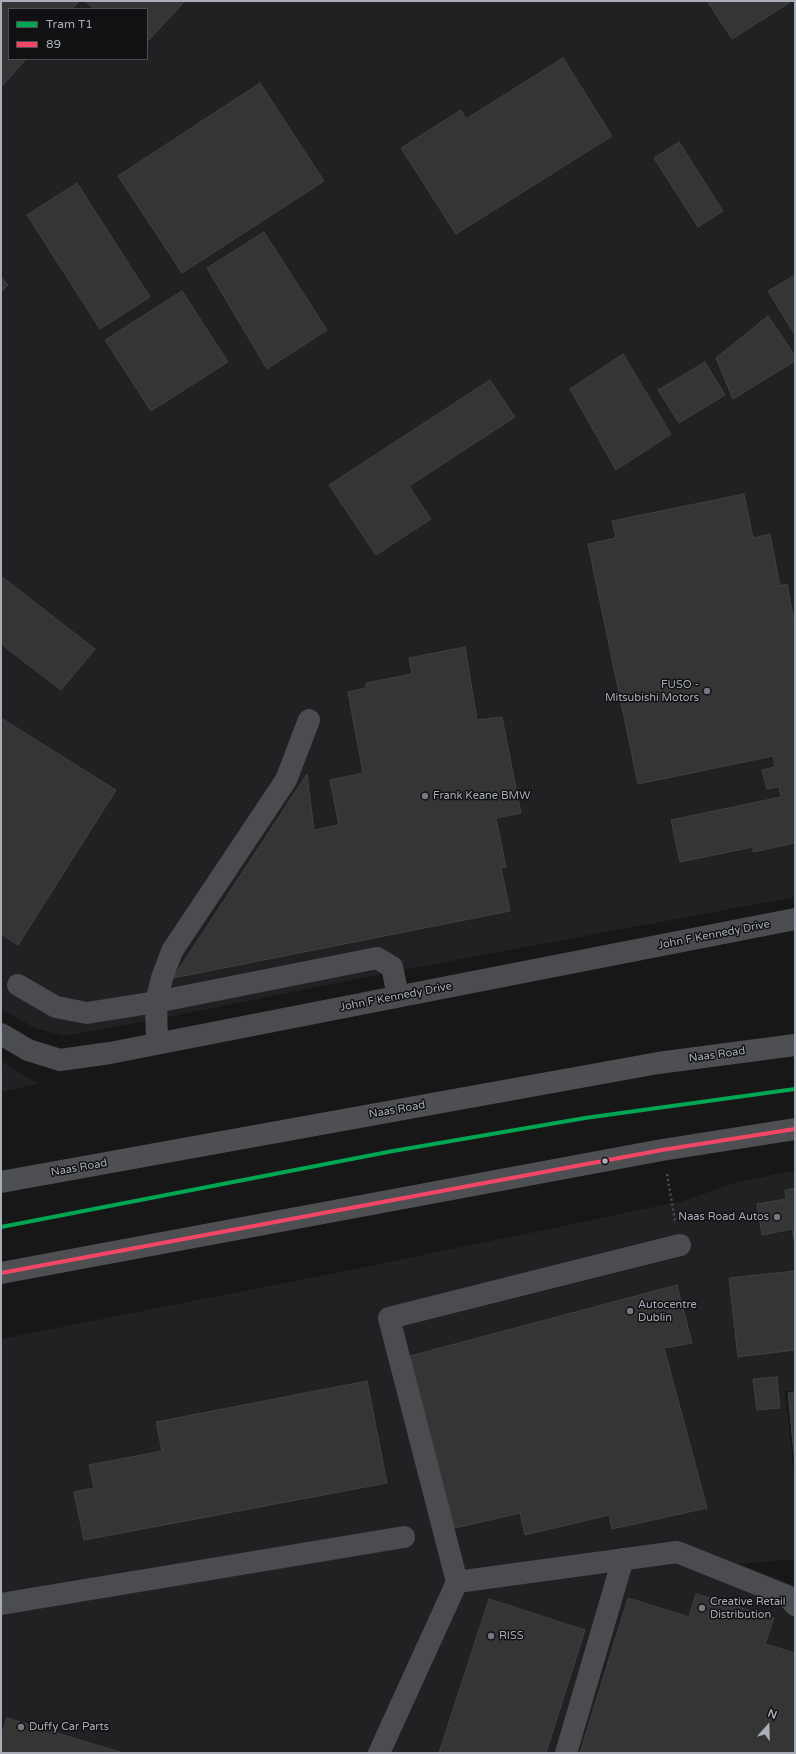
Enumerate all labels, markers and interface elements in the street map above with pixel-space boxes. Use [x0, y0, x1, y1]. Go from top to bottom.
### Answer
legend [8, 8, 148, 60]
text: Tram T1 [46, 17, 93, 31]
text: 89 [46, 37, 61, 51]
place label: FUSO - Mitsubishi Motors [605, 678, 699, 704]
marker: FUSO - Mitsubishi Motors [702, 686, 712, 696]
place label: Frank Keane BMW [433, 789, 530, 803]
marker: Frank Keane BMW [420, 791, 430, 801]
street label: John F Kennedy Drive [657, 918, 771, 952]
street label: John F Kennedy Drive [339, 980, 453, 1014]
street label: Naas Road [688, 1044, 746, 1066]
street label: Naas Road [368, 1099, 426, 1121]
unlabelled marker [600, 1156, 610, 1166]
street label: Naas Road [50, 1157, 108, 1179]
place label: Naas Road Autos [678, 1210, 769, 1224]
marker: Naas Road Autos [772, 1212, 782, 1222]
place label: Autocentre Dublin [638, 1298, 697, 1324]
marker: Autocentre Dublin [625, 1306, 635, 1316]
place label: Creative Retail Distribution [710, 1595, 786, 1621]
marker: Creative Retail Distribution [697, 1603, 707, 1613]
place label: RISS [499, 1629, 524, 1643]
marker: RISS [486, 1631, 496, 1641]
north arrow [748, 1706, 788, 1746]
text: N [766, 1707, 779, 1722]
place label: Duffy Car Parts [29, 1720, 109, 1734]
marker: Duffy Car Parts [16, 1722, 26, 1732]

